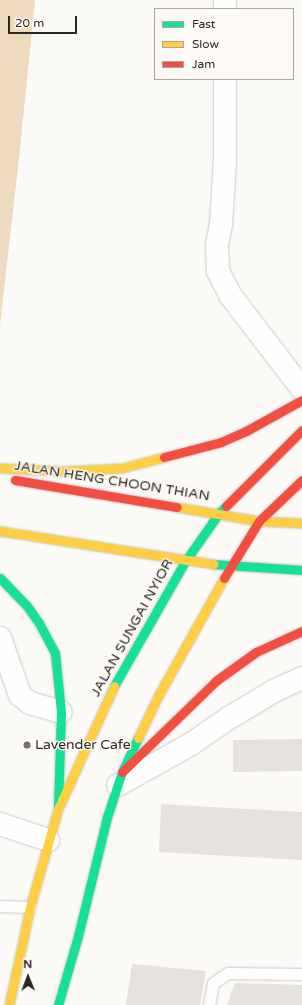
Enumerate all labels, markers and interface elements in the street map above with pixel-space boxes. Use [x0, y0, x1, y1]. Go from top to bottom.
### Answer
scale bar [10, 8, 79, 34]
legend [154, 8, 294, 80]
text: 20 m [15, 16, 44, 30]
text: Fast [192, 17, 215, 31]
text: Slow [192, 37, 219, 51]
text: Jam [192, 57, 215, 71]
street label: JALAN HENG CHOON THIAN [13, 457, 211, 505]
street label: JALAN SUNGAI NYIOR [87, 556, 177, 700]
place label: Lavender Cafe [35, 737, 131, 753]
marker: Lavender Cafe [22, 740, 32, 750]
north arrow [8, 957, 48, 997]
text: N [23, 958, 32, 971]

